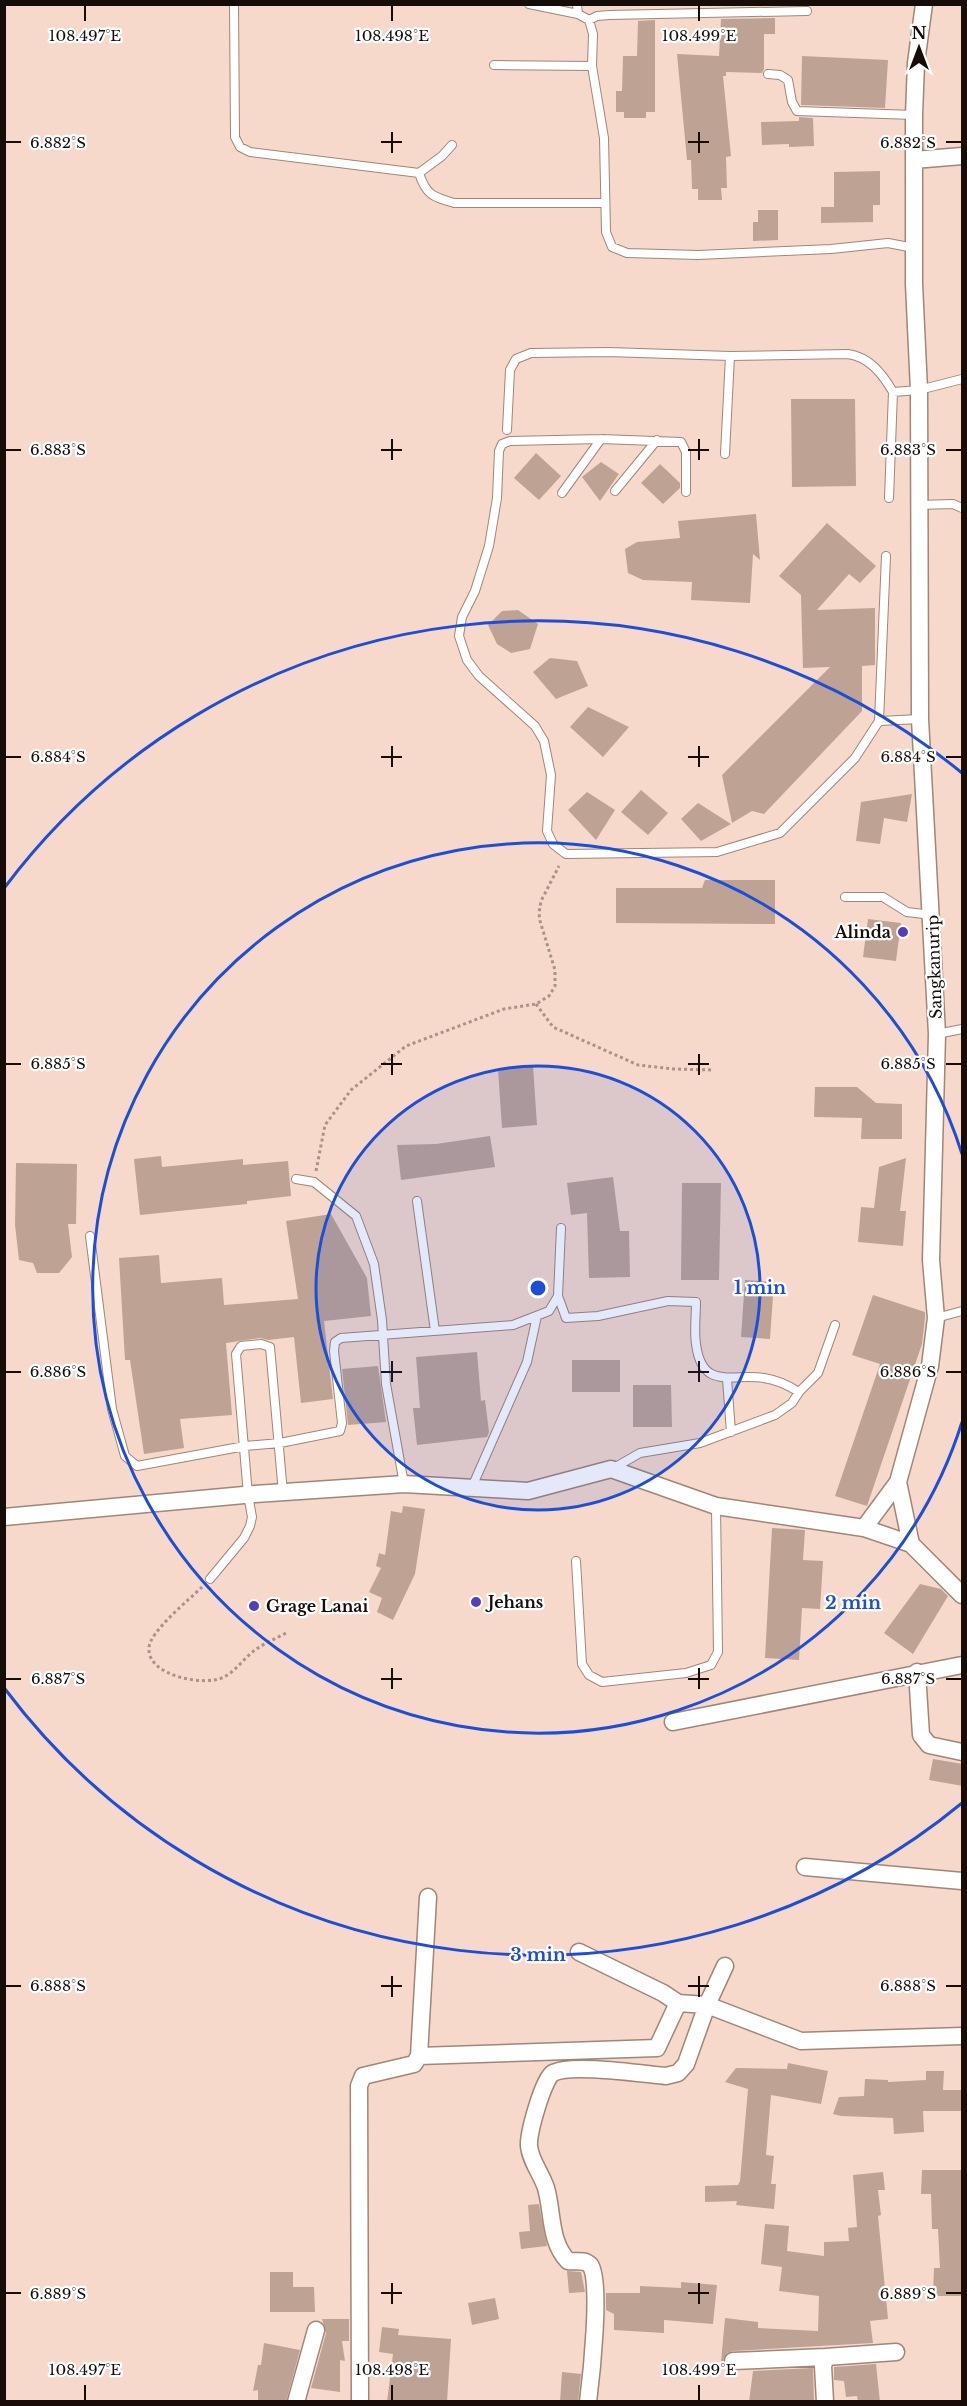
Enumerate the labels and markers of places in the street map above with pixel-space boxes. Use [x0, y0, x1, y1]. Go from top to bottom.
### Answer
place label: Alinda [834, 922, 891, 942]
marker: Alinda [896, 925, 910, 939]
centre of rings [528, 1278, 548, 1298]
place label: Jehans [485, 1592, 543, 1612]
marker: Jehans [469, 1595, 483, 1609]
place label: Grage Lanai [266, 1596, 369, 1616]
marker: Grage Lanai [247, 1599, 261, 1613]

